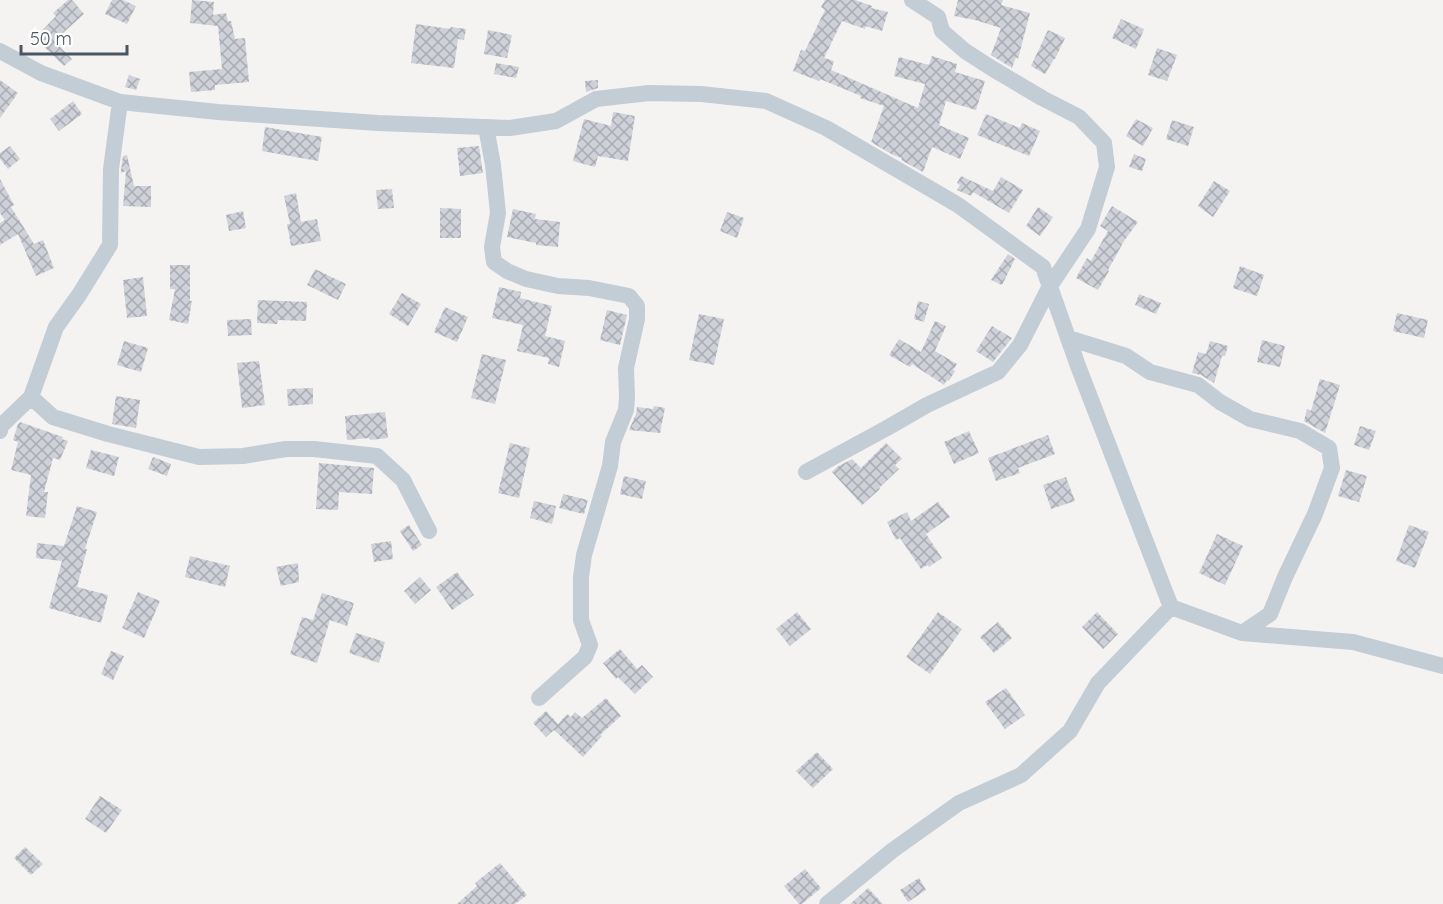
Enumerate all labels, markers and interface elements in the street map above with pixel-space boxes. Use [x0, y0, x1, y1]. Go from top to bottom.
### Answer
scale bar [21, 18, 128, 56]
text: 50 m [30, 27, 72, 50]

